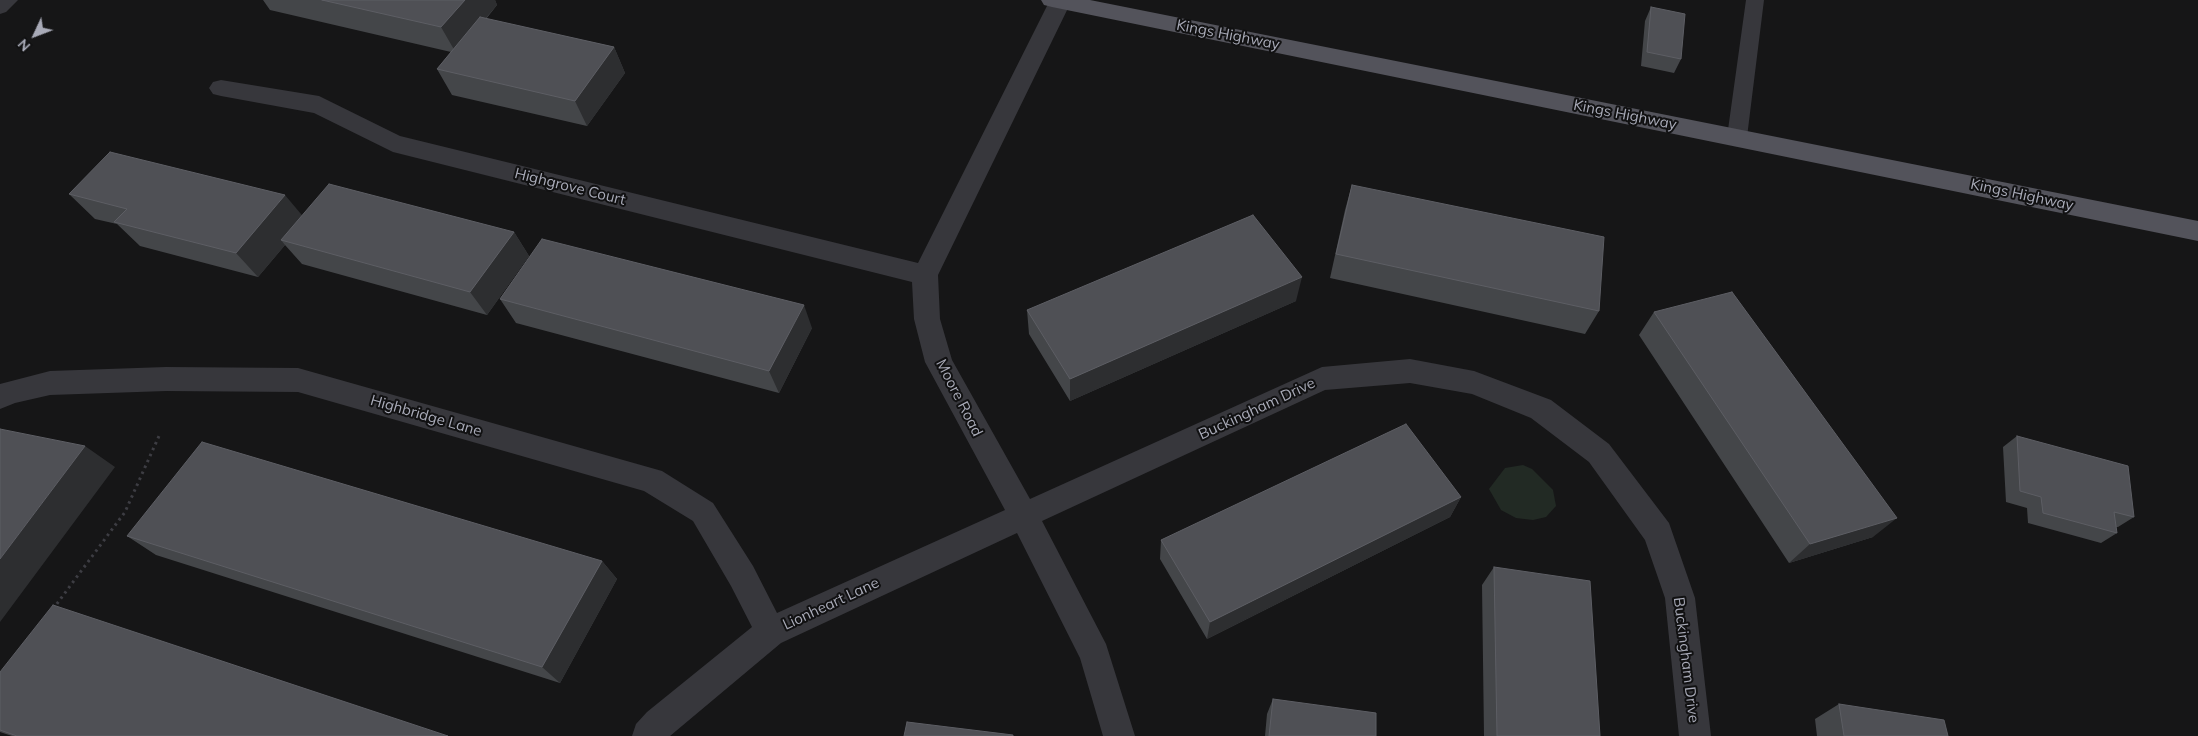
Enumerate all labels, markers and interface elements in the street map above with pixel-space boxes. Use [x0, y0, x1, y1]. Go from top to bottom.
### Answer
north arrow [10, 10, 60, 60]
street label: Kings Highway [1175, 16, 1281, 54]
text: N [14, 35, 34, 55]
street label: Kings Highway [1572, 96, 1678, 134]
street label: Highgrove Court [513, 165, 627, 209]
street label: Kings Highway [1969, 175, 2075, 215]
street label: Moore Road [932, 356, 986, 440]
street label: Buckingham Drive [1196, 374, 1318, 444]
street label: Highbridge Lane [368, 391, 484, 441]
street label: Lionheart Lane [780, 574, 882, 634]
street label: Buckingham Drive [1669, 596, 1703, 724]

